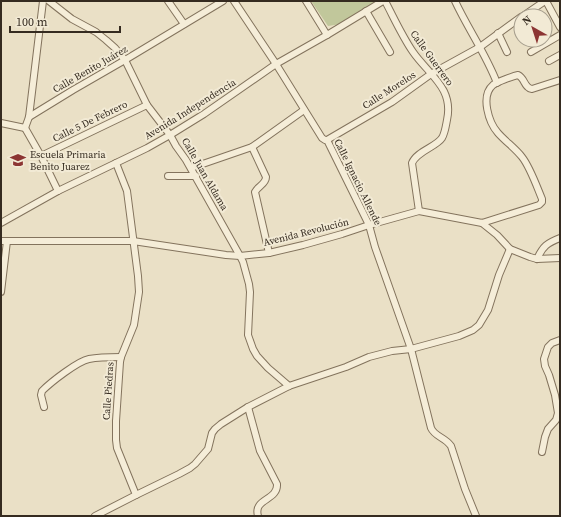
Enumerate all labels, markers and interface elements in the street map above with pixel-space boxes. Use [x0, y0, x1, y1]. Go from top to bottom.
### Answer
scale bar [10, 8, 120, 34]
north arrow [513, 8, 553, 48]
text: N [519, 12, 535, 29]
text: 100 m [16, 14, 48, 30]
street label: Calle Guerrero [407, 28, 457, 89]
street label: Calle Benito Juárez [50, 42, 130, 96]
street label: Calle Morelos [360, 68, 418, 112]
street label: Avenida Independencia [142, 75, 239, 142]
street label: Calle 5 De Febrero [50, 97, 130, 145]
street label: Calle Juan Aldama [179, 135, 232, 213]
street label: Calle Ignacio Allende [331, 137, 385, 227]
place label: Escuela Primaria Benito Juarez [30, 148, 107, 173]
school or university icon: Escuela Primaria Benito Juarez [9, 151, 27, 169]
street label: Avenida Revolución [262, 215, 350, 249]
street label: Calle Piedras [99, 362, 117, 420]

